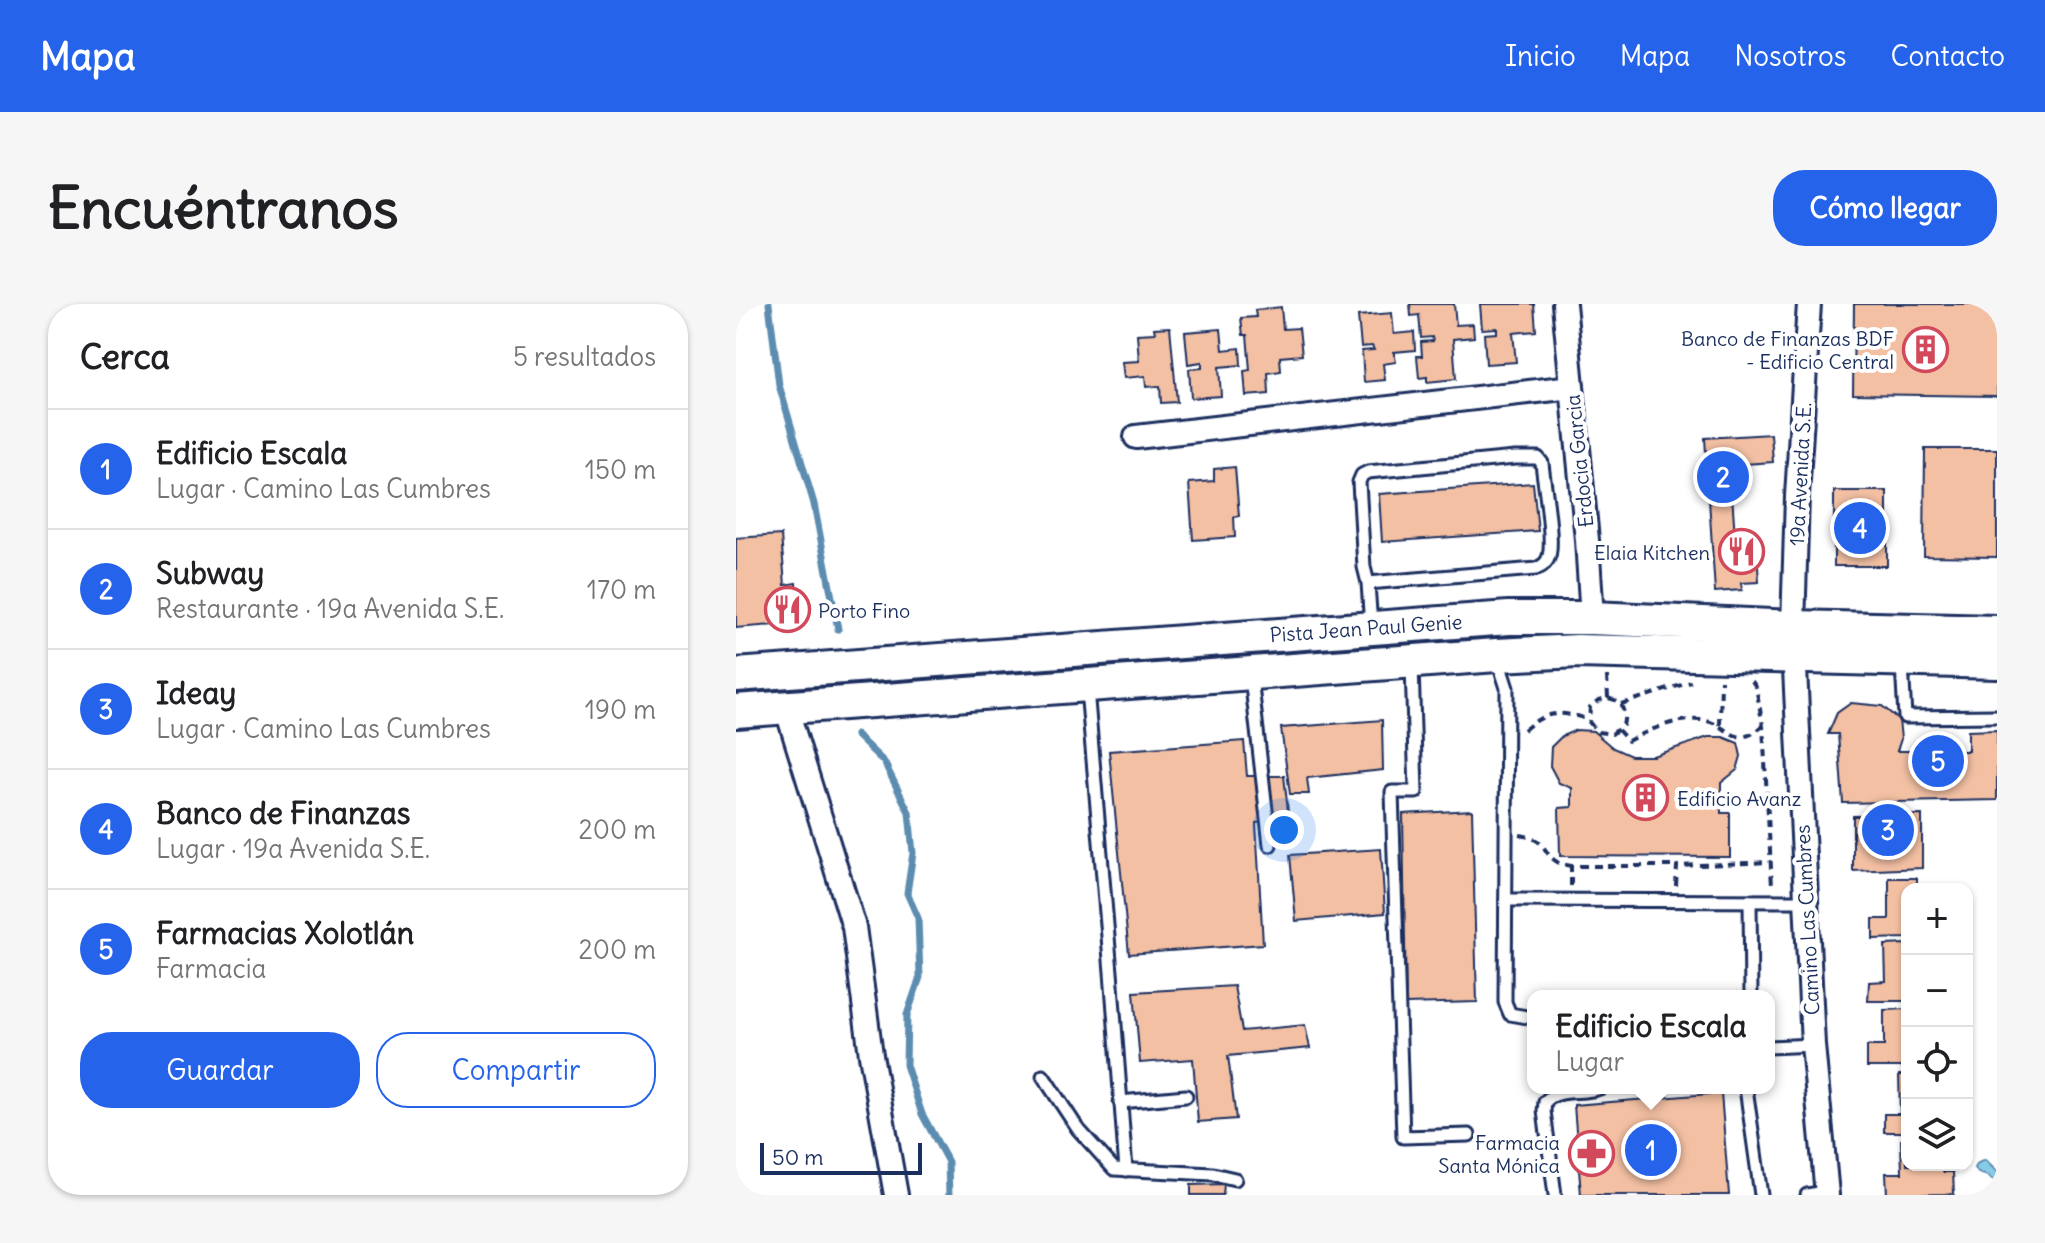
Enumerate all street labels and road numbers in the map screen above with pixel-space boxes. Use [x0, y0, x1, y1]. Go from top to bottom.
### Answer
street label: Erdocia Garcia [1560, 393, 1598, 529]
street label: 19a Avenida S.E. [1784, 401, 1816, 547]
street label: Pista Jean Paul Genie [1269, 609, 1463, 647]
street label: Camino Las Cumbres [1790, 824, 1824, 1016]

